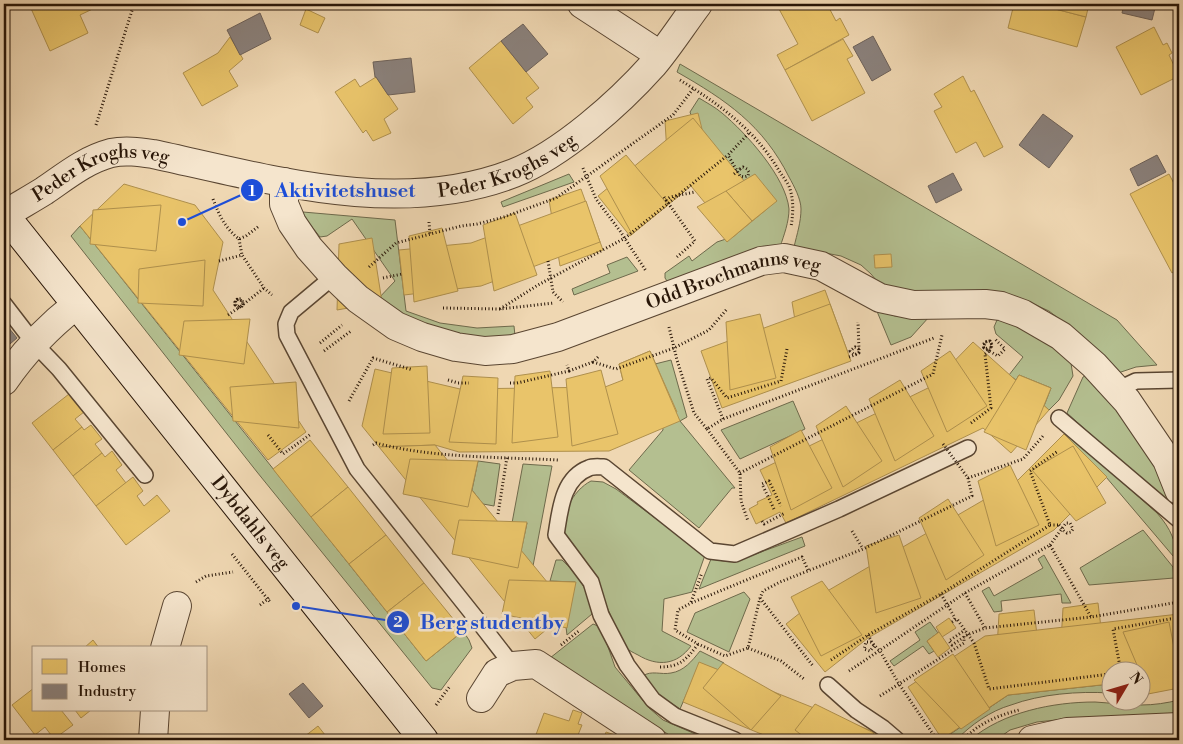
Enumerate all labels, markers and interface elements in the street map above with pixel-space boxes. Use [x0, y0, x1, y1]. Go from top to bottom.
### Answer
street label: Peder Kroghs veg [436, 128, 581, 203]
street label: Peder Kroghs veg [28, 139, 172, 207]
callout: Aktivitetshuset [239, 173, 425, 208]
text: Aktivitetshuset [274, 179, 416, 204]
text: 1 [248, 182, 256, 201]
street label: Odd Brochmanns veg [642, 246, 824, 315]
street label: Dybdahls veg [206, 471, 295, 574]
callout: Berg studentby [385, 604, 574, 639]
text: Berg studentby [420, 611, 565, 636]
text: 2 [393, 613, 403, 632]
legend [32, 646, 208, 712]
text: Homes [78, 658, 126, 677]
north arrow [1100, 662, 1150, 712]
text: N [1125, 669, 1146, 689]
text: Industry [78, 682, 137, 701]

